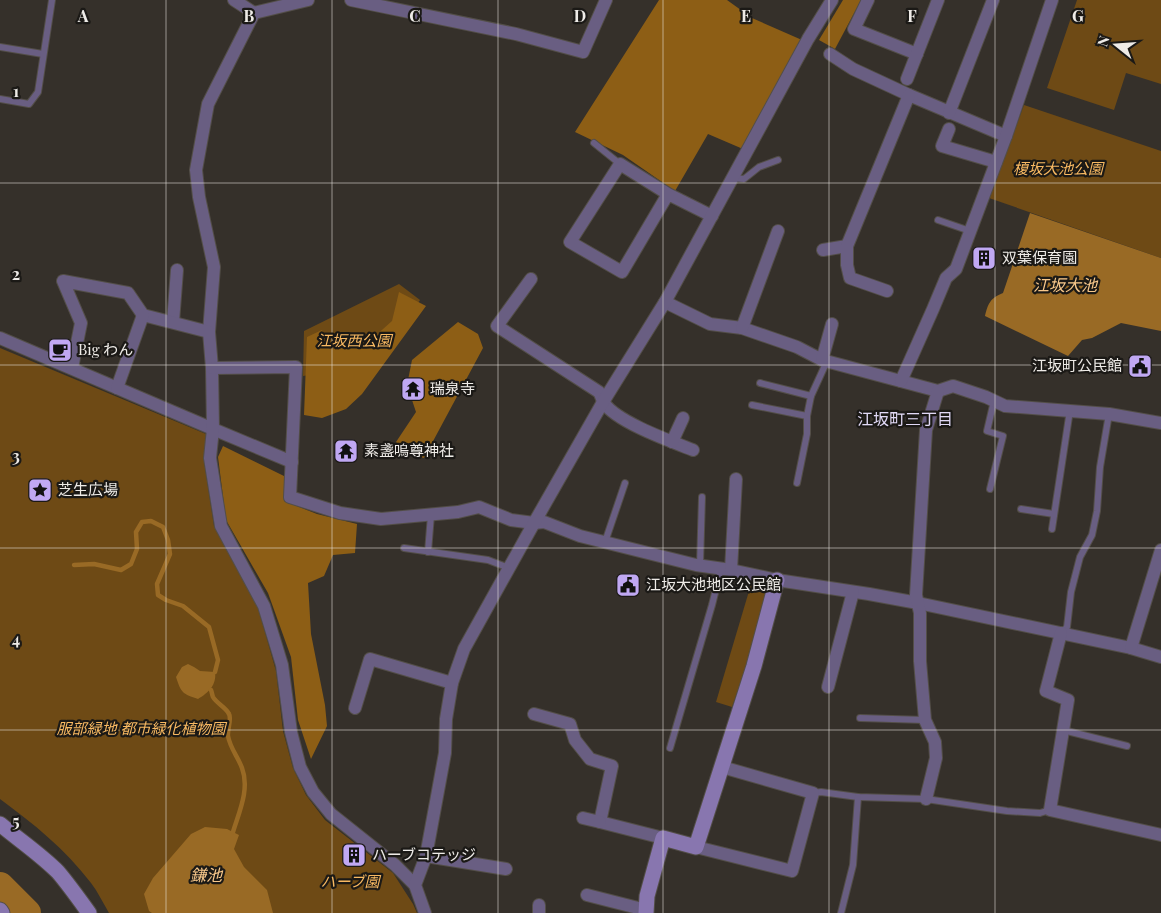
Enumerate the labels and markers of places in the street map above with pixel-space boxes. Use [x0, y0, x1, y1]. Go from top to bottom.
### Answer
building icon: 双葉保育園 [971, 245, 997, 271]
place label: 双葉保育園 [1002, 247, 1077, 267]
cafe icon: Big わん [47, 337, 73, 363]
place label: Big わん [78, 339, 133, 359]
public building icon: 江坂町公民館 [1127, 353, 1153, 379]
place label: 江坂町公民館 [1032, 355, 1122, 375]
temple icon: 瑞泉寺 [400, 376, 426, 402]
place label: 瑞泉寺 [430, 378, 475, 398]
temple icon: 素盞嗚尊神社 [333, 438, 359, 464]
place label: 素盞嗚尊神社 [364, 440, 454, 460]
place icon: 芝生広場 [27, 477, 53, 503]
place label: 芝生広場 [58, 479, 118, 499]
public building icon: 江坂大池地区公民館 [615, 572, 641, 598]
place label: 江坂大池地区公民館 [646, 574, 781, 594]
building icon: ハーブコテッジ [341, 842, 367, 868]
place label: ハーブコテッジ [372, 844, 476, 864]

